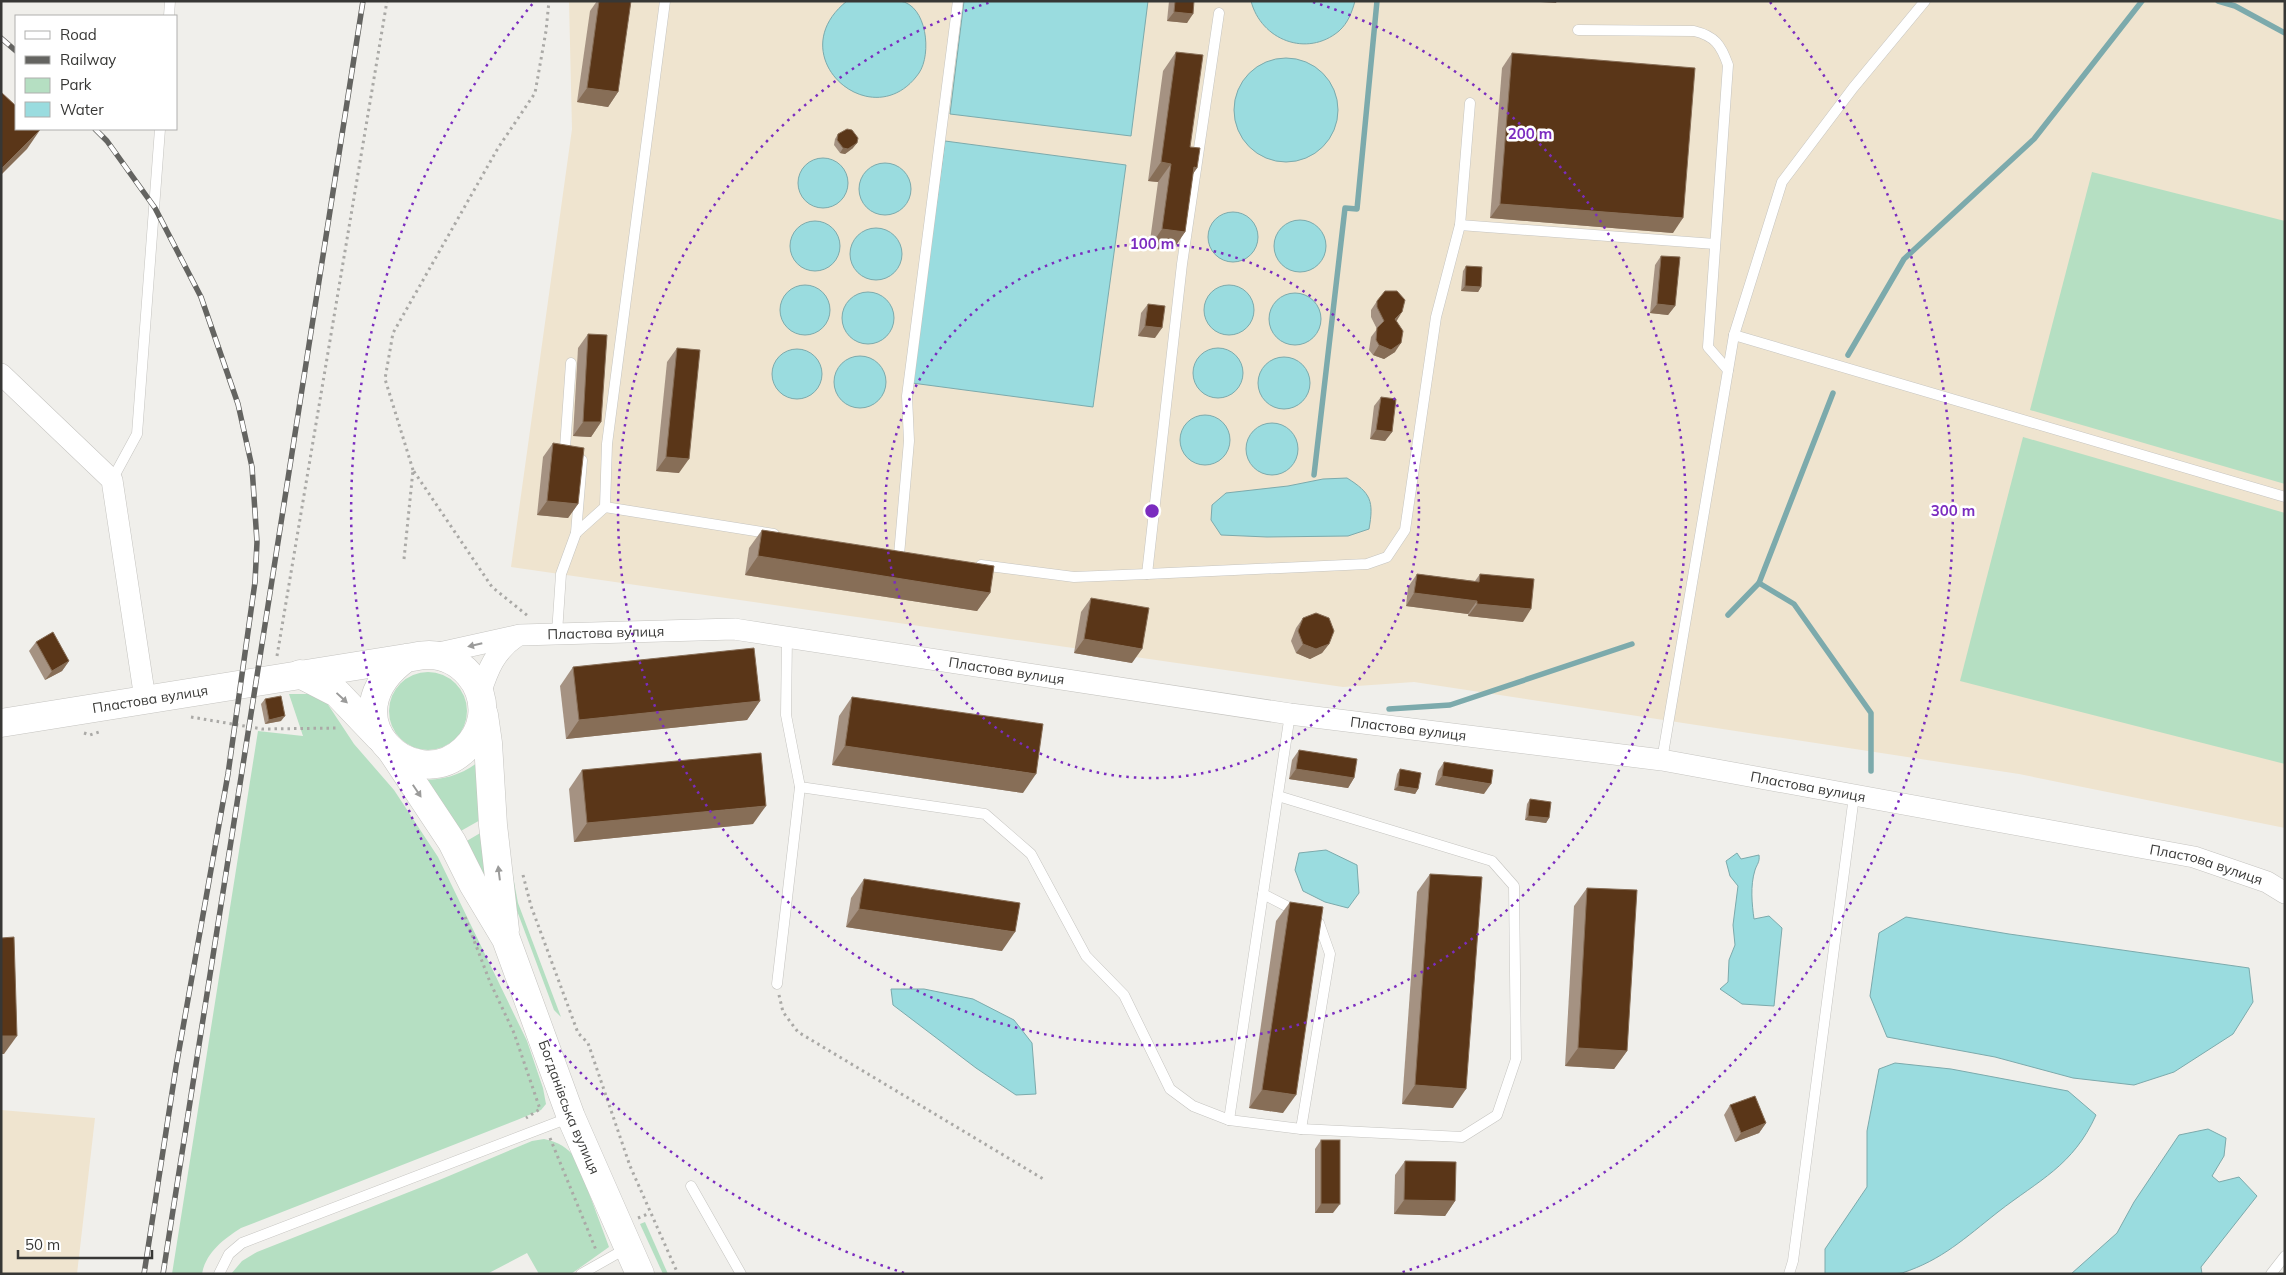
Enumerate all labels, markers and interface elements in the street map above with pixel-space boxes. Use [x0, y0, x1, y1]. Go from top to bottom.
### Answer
legend [15, 15, 178, 130]
text: Road [60, 25, 97, 44]
text: Railway [60, 50, 116, 69]
text: Park [60, 75, 92, 94]
text: Water [60, 100, 104, 119]
text: 200 m [1508, 124, 1552, 143]
text: 100 m [1130, 234, 1174, 253]
text: 300 m [1931, 501, 1975, 520]
centre of rings [1143, 502, 1161, 520]
street label: Пластова вулиця [547, 622, 664, 643]
one-way arrow [467, 641, 482, 649]
street label: Пластова вулиця [947, 653, 1066, 688]
street label: Пластова вулиця [91, 681, 209, 717]
one-way arrow [335, 692, 347, 704]
street label: Пластова вулиця [1349, 713, 1467, 745]
street label: Пластова вулиця [1749, 767, 1867, 806]
one-way arrow [412, 784, 422, 798]
street label: Пластова вулиця [2148, 840, 2265, 889]
one-way arrow [494, 865, 502, 881]
street label: Богданівська вулиця [535, 1037, 604, 1177]
scale bar [18, 1228, 151, 1260]
text: 50 m [25, 1235, 60, 1254]

